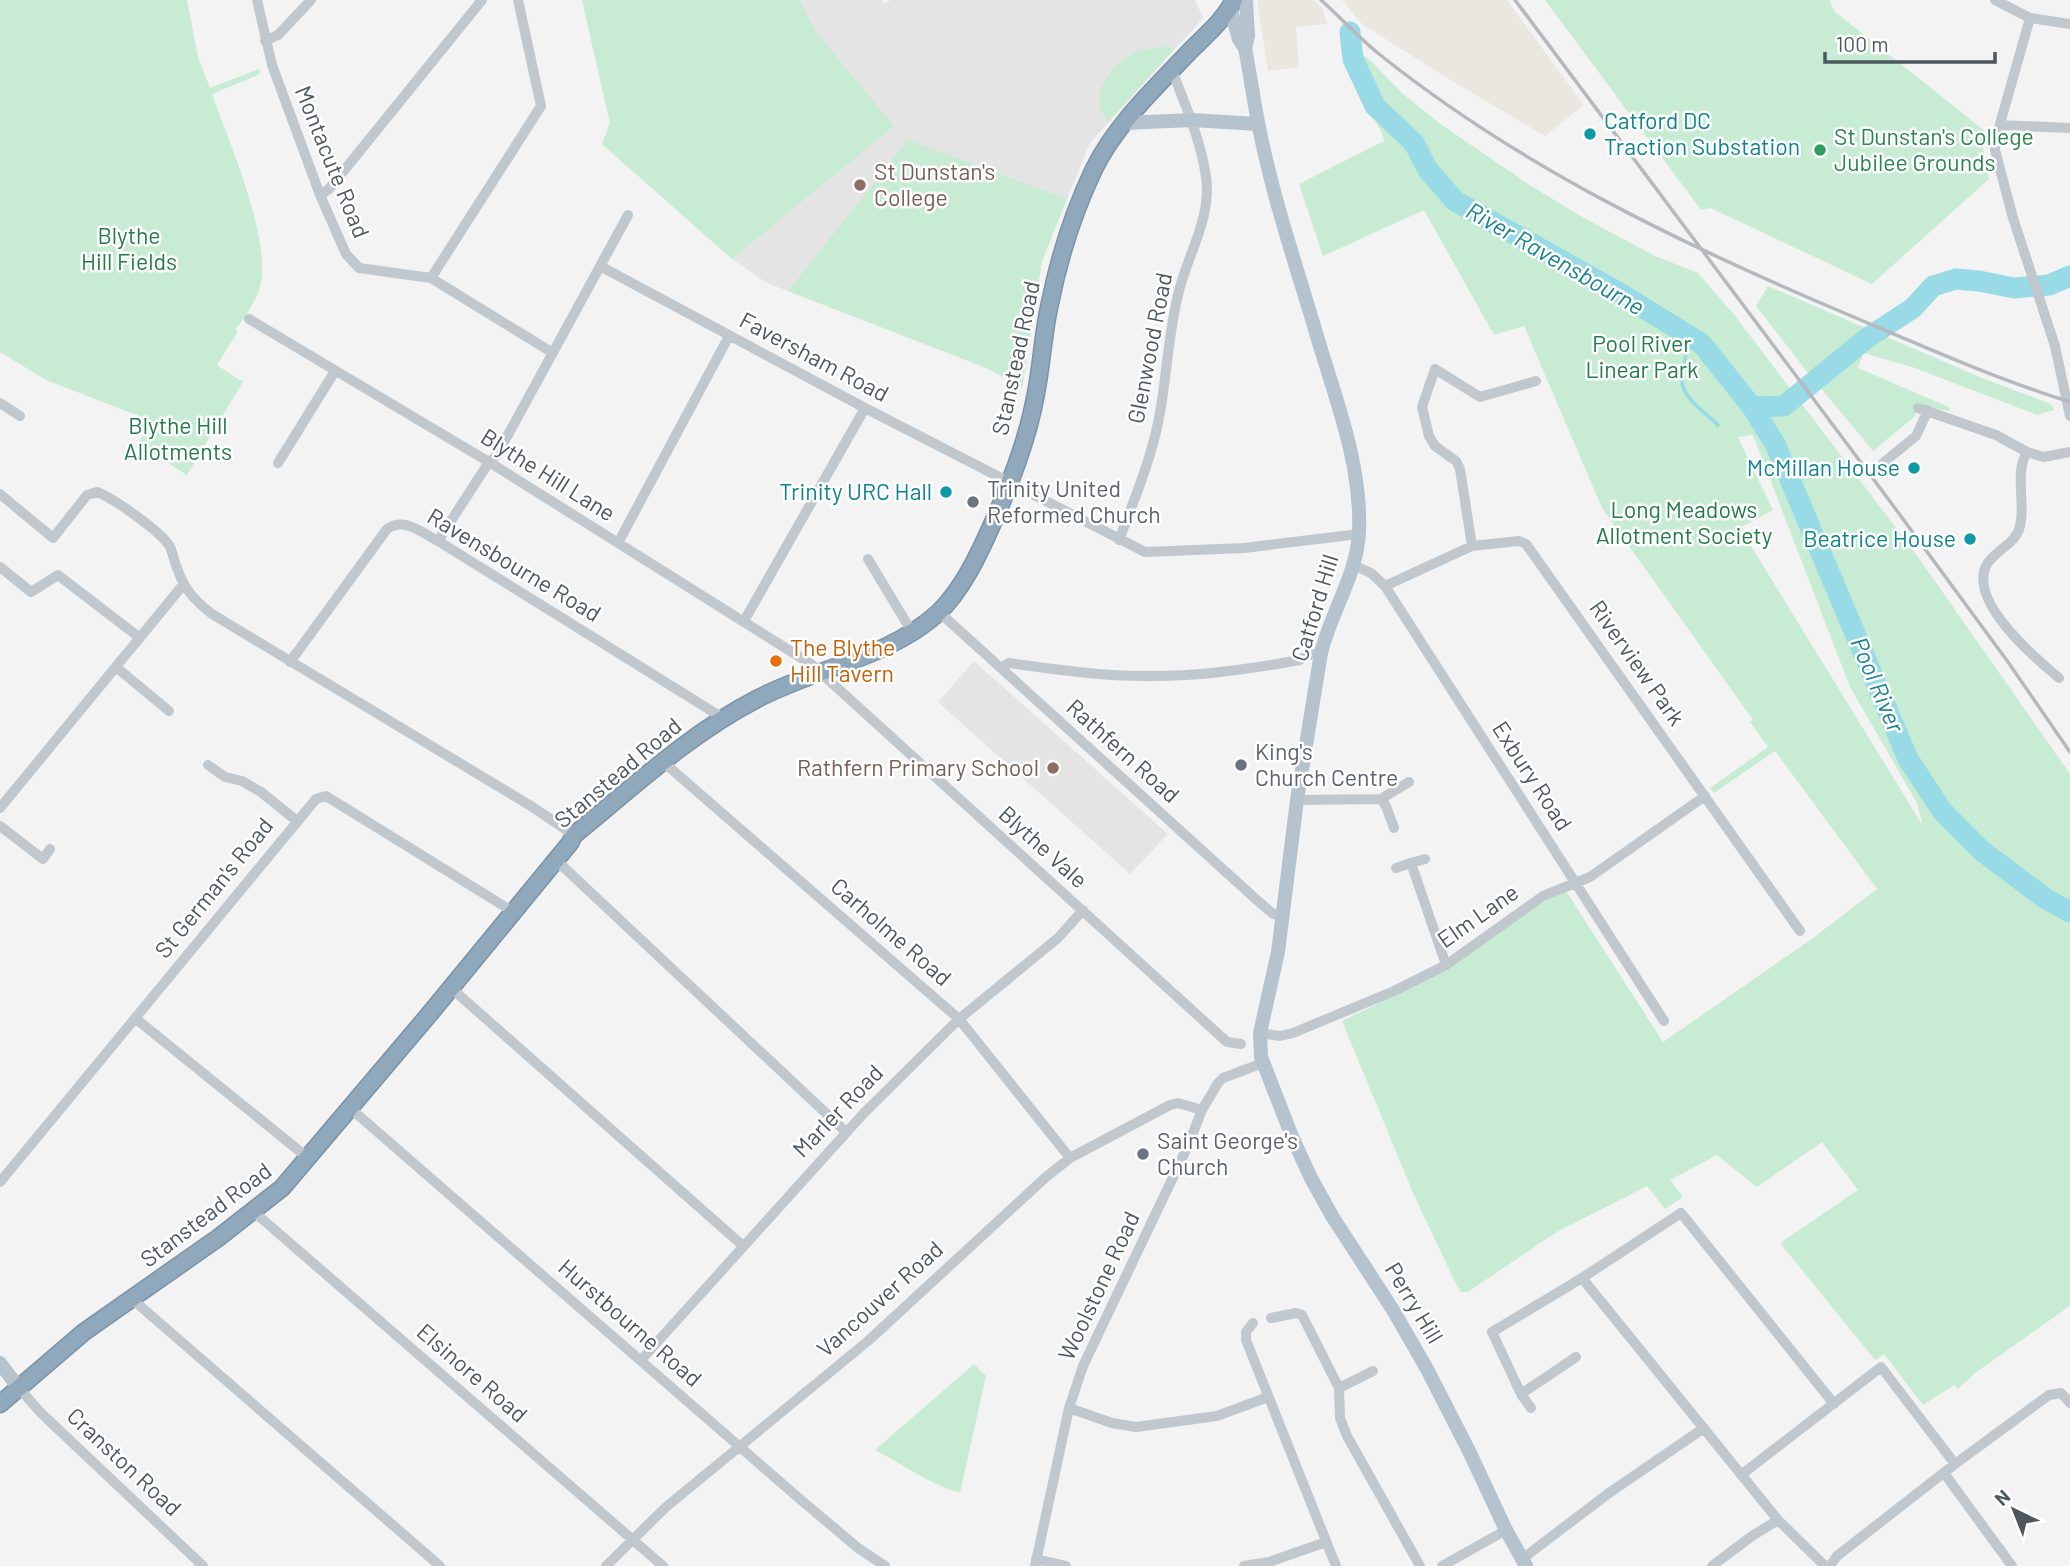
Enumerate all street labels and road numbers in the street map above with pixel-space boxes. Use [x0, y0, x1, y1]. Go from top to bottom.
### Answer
street label: Montacute Road [290, 81, 376, 242]
street label: Glenwood Road [1121, 270, 1177, 426]
street label: Stanstead Road [985, 278, 1045, 437]
street label: Faversham Road [735, 305, 894, 407]
street label: Blythe Hill Lane [476, 422, 621, 527]
street label: Ravensbourne Road [423, 501, 606, 627]
street label: Catford Hill [1285, 551, 1344, 665]
street label: Riverview Park [1584, 594, 1691, 731]
street label: Rathfern Road [1061, 692, 1186, 808]
street label: Stanstead Road [548, 711, 686, 833]
street label: Exbury Road [1487, 715, 1579, 835]
street label: Blythe Vale [994, 799, 1094, 893]
street label: St German's Road [148, 812, 278, 963]
street label: Carholme Road [826, 871, 958, 991]
street label: Elm Lane [1432, 877, 1523, 953]
street label: Marler Road [786, 1058, 888, 1162]
street label: Stanstead Road [134, 1156, 276, 1273]
street label: Woolstone Road [1051, 1207, 1145, 1364]
street label: Vancouver Road [811, 1234, 948, 1362]
street label: Hurstbourne Road [553, 1252, 708, 1392]
street label: Perry Hill [1380, 1257, 1450, 1348]
street label: Elsinore Road [412, 1317, 533, 1428]
street label: Cranston Road [62, 1401, 188, 1521]

